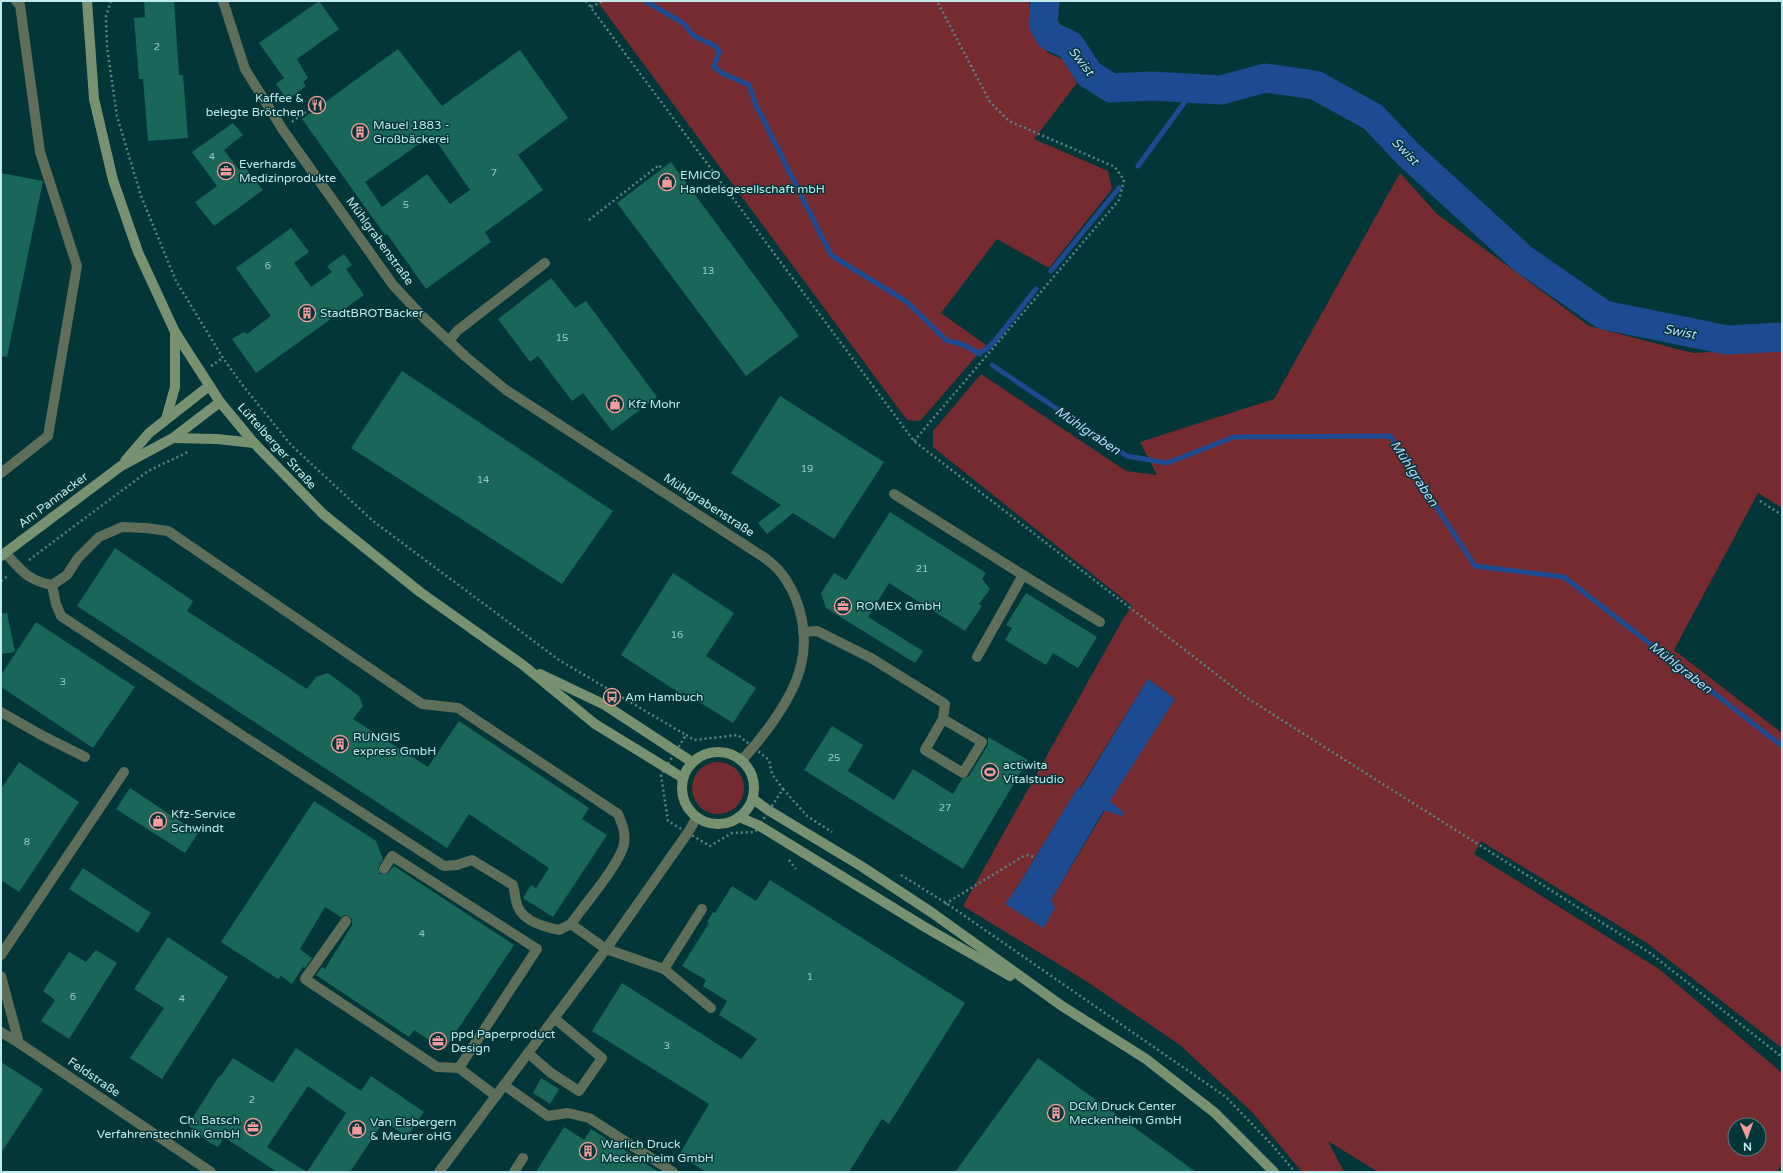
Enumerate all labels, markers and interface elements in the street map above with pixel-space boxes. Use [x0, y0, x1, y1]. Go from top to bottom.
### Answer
house number: 2 [154, 41, 160, 53]
water label: Swist [1065, 44, 1099, 81]
place label: Kaffee & belegte Brötchen [206, 91, 304, 119]
restaurant icon: Kaffee & belegte Brötchen [307, 95, 327, 115]
place label: Mauel 1883 - Großbäckerei [373, 118, 450, 146]
building icon: Mauel 1883 - Großbäckerei [350, 122, 370, 142]
water label: Swist [1388, 135, 1424, 170]
house number: 4 [209, 151, 215, 163]
place label: Everhards Medizinprodukte [239, 157, 336, 185]
office icon: Everhards Medizinprodukte [216, 161, 236, 181]
house number: 7 [491, 167, 497, 179]
place label: EMICO Handelsgesellschaft mbH [680, 168, 825, 196]
shop icon: EMICO Handelsgesellschaft mbH [657, 172, 677, 192]
street label: Mühlgrabenstraße [343, 194, 417, 288]
house number: 5 [403, 199, 409, 211]
house number: 6 [265, 260, 271, 272]
house number: 13 [702, 265, 714, 277]
building icon: StadtBROTBäcker [297, 303, 317, 323]
place label: StadtBROTBäcker [320, 306, 424, 320]
water label: Swist [1662, 321, 1699, 343]
house number: 15 [556, 332, 568, 344]
shop icon: Kfz Mohr [605, 394, 625, 414]
place label: Kfz Mohr [628, 397, 681, 411]
street label: Lüftelberger Straße [235, 400, 319, 492]
water label: Mühlgraben [1052, 403, 1124, 459]
water label: Mühlgraben [1387, 438, 1442, 510]
house number: 19 [801, 463, 813, 475]
street label: Am Pannacker [16, 469, 91, 531]
street label: Mühlgrabenstraße [661, 470, 757, 540]
house number: 14 [477, 474, 489, 486]
house number: 21 [916, 563, 928, 575]
office icon: ROMEX GmbH [833, 596, 853, 616]
place label: ROMEX GmbH [856, 599, 941, 613]
house number: 16 [671, 629, 683, 641]
water label: Mühlgraben [1646, 638, 1716, 698]
house number: 3 [60, 676, 66, 688]
bus stop icon: Am Hambuch [602, 687, 622, 707]
place label: Am Hambuch [625, 690, 703, 704]
place label: RUNGIS express GmbH [353, 730, 436, 758]
building icon: RUNGIS express GmbH [330, 734, 350, 754]
house number: 25 [828, 752, 840, 764]
place label: actiwita Vitalstudio [1003, 758, 1064, 786]
sports icon: actiwita Vitalstudio [980, 762, 1000, 782]
house number: 27 [939, 802, 951, 814]
place label: Kfz-Service Schwindt [171, 807, 236, 835]
shop icon: Kfz-Service Schwindt [148, 811, 168, 831]
house number: 8 [24, 836, 30, 848]
house number: 4 [419, 928, 425, 940]
house number: 1 [807, 971, 813, 983]
house number: 6 [70, 991, 76, 1003]
house number: 4 [179, 993, 185, 1005]
place label: ppd Paperproduct Design [451, 1027, 556, 1055]
office icon: ppd Paperproduct Design [428, 1031, 448, 1051]
house number: 3 [664, 1040, 670, 1052]
street label: Feldstraße [65, 1054, 123, 1100]
house number: 2 [249, 1094, 255, 1106]
place label: DCM Druck Center Meckenheim GmbH [1069, 1099, 1182, 1127]
building icon: DCM Druck Center Meckenheim GmbH [1046, 1103, 1066, 1123]
place label: Ch. Batsch Verfahrenstechnik GmbH [97, 1113, 240, 1141]
place label: Van Elsbergern & Meurer oHG [370, 1115, 456, 1143]
office icon: Ch. Batsch Verfahrenstechnik GmbH [243, 1117, 263, 1137]
north arrow [1727, 1117, 1767, 1157]
shop icon: Van Elsbergern & Meurer oHG [347, 1119, 367, 1139]
place label: Warlich Druck Meckenheim GmbH [601, 1137, 714, 1165]
text: N [1743, 1140, 1752, 1153]
building icon: Warlich Druck Meckenheim GmbH [578, 1141, 598, 1161]

